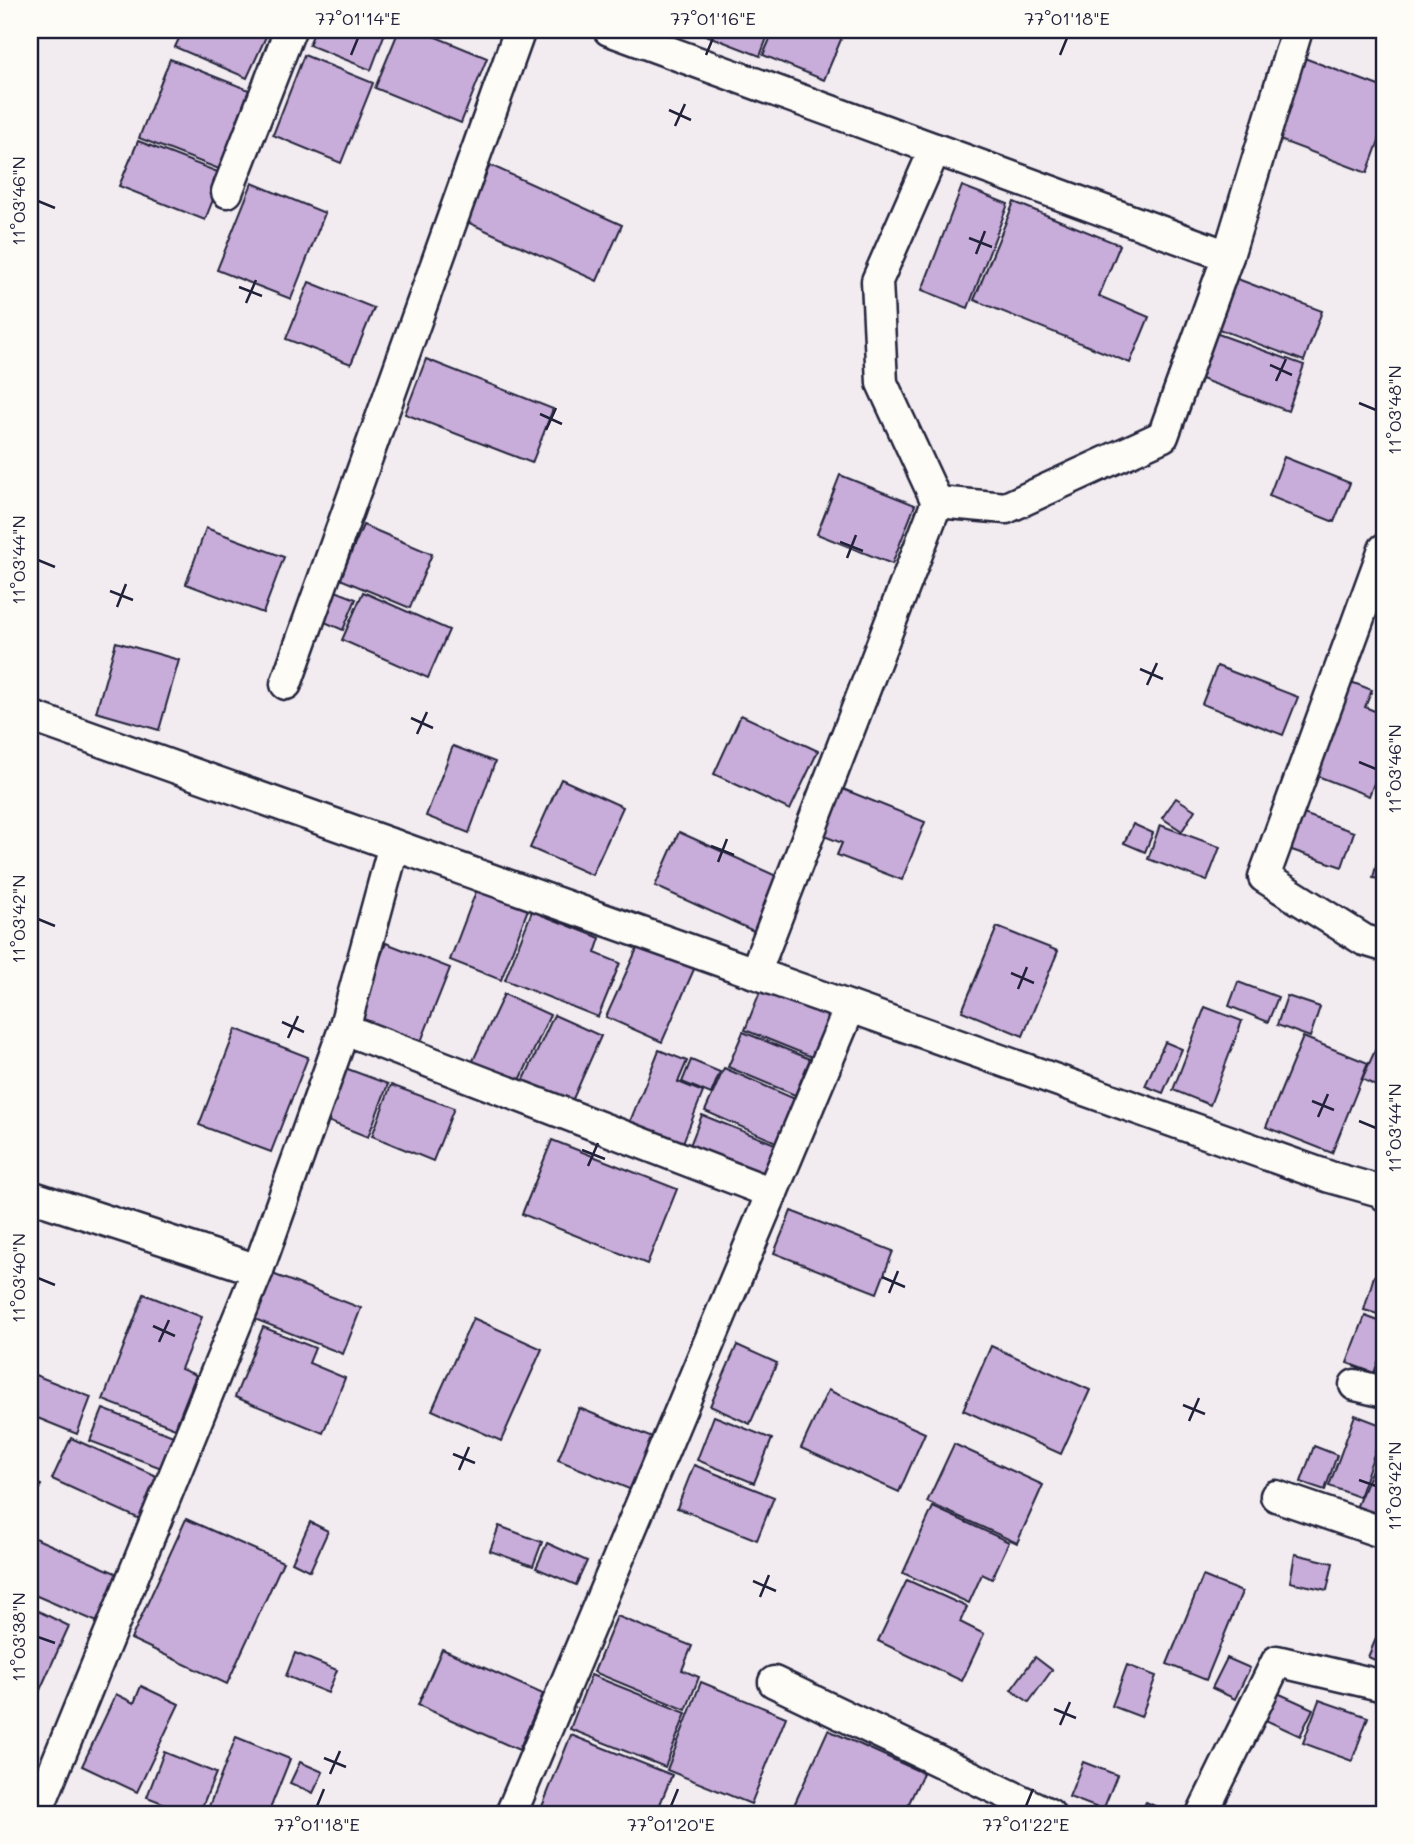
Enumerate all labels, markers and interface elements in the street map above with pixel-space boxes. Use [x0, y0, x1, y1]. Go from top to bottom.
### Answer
text: 77°01'14"E [315, 6, 401, 30]
text: 77°01'16"E [670, 6, 756, 30]
text: 77°01'18"E [1024, 6, 1110, 30]
text: 11°03'46"N [6, 156, 30, 246]
text: 11°03'48"N [1382, 365, 1406, 455]
text: 11°03'44"N [6, 515, 30, 605]
text: 11°03'46"N [1382, 724, 1406, 814]
text: 11°03'42"N [6, 875, 30, 963]
text: 11°03'44"N [1382, 1083, 1406, 1173]
text: 11°03'40"N [6, 1233, 30, 1323]
text: 11°03'42"N [1382, 1442, 1406, 1530]
text: 11°03'38"N [6, 1592, 30, 1682]
text: 77°01'18"E [274, 1812, 360, 1836]
text: 77°01'20"E [627, 1812, 715, 1836]
text: 77°01'22"E [983, 1812, 1069, 1836]

